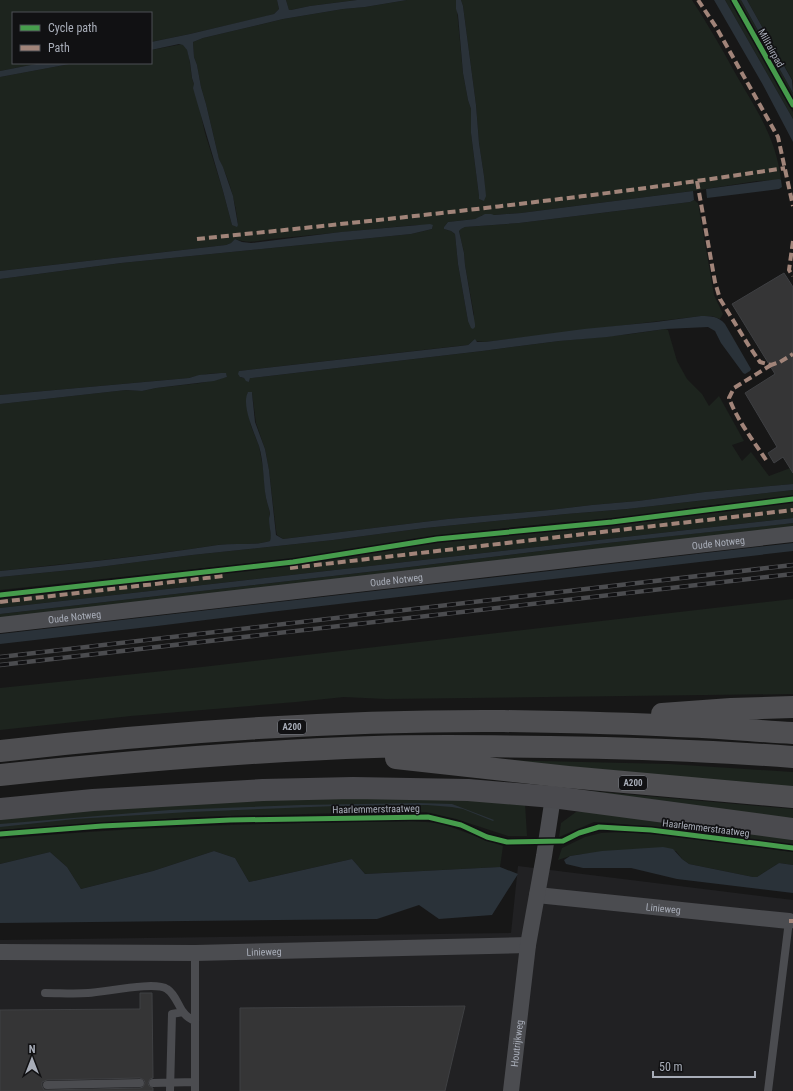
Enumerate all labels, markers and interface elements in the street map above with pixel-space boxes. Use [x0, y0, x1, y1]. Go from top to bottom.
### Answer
legend [12, 12, 152, 64]
text: Cycle path [48, 21, 98, 35]
street label: Militairpad [756, 27, 786, 69]
text: Path [48, 41, 70, 55]
street label: Oude Notweg [691, 534, 745, 551]
street label: Oude Notweg [369, 571, 423, 588]
street label: Oude Notweg [47, 608, 102, 625]
road number: A200 [278, 720, 306, 734]
road number: A200 [619, 776, 647, 790]
street label: Haarlemmerstraatweg [332, 803, 420, 815]
street label: Haarlemmerstraatweg [662, 817, 750, 839]
street label: Linieweg [645, 901, 681, 915]
street label: Linieweg [246, 945, 282, 957]
street label: Houtrijkweg [508, 1019, 525, 1067]
north arrow [12, 1039, 52, 1079]
text: N [29, 1043, 36, 1056]
scale bar [653, 1053, 755, 1079]
text: 50 m [659, 1060, 683, 1074]

